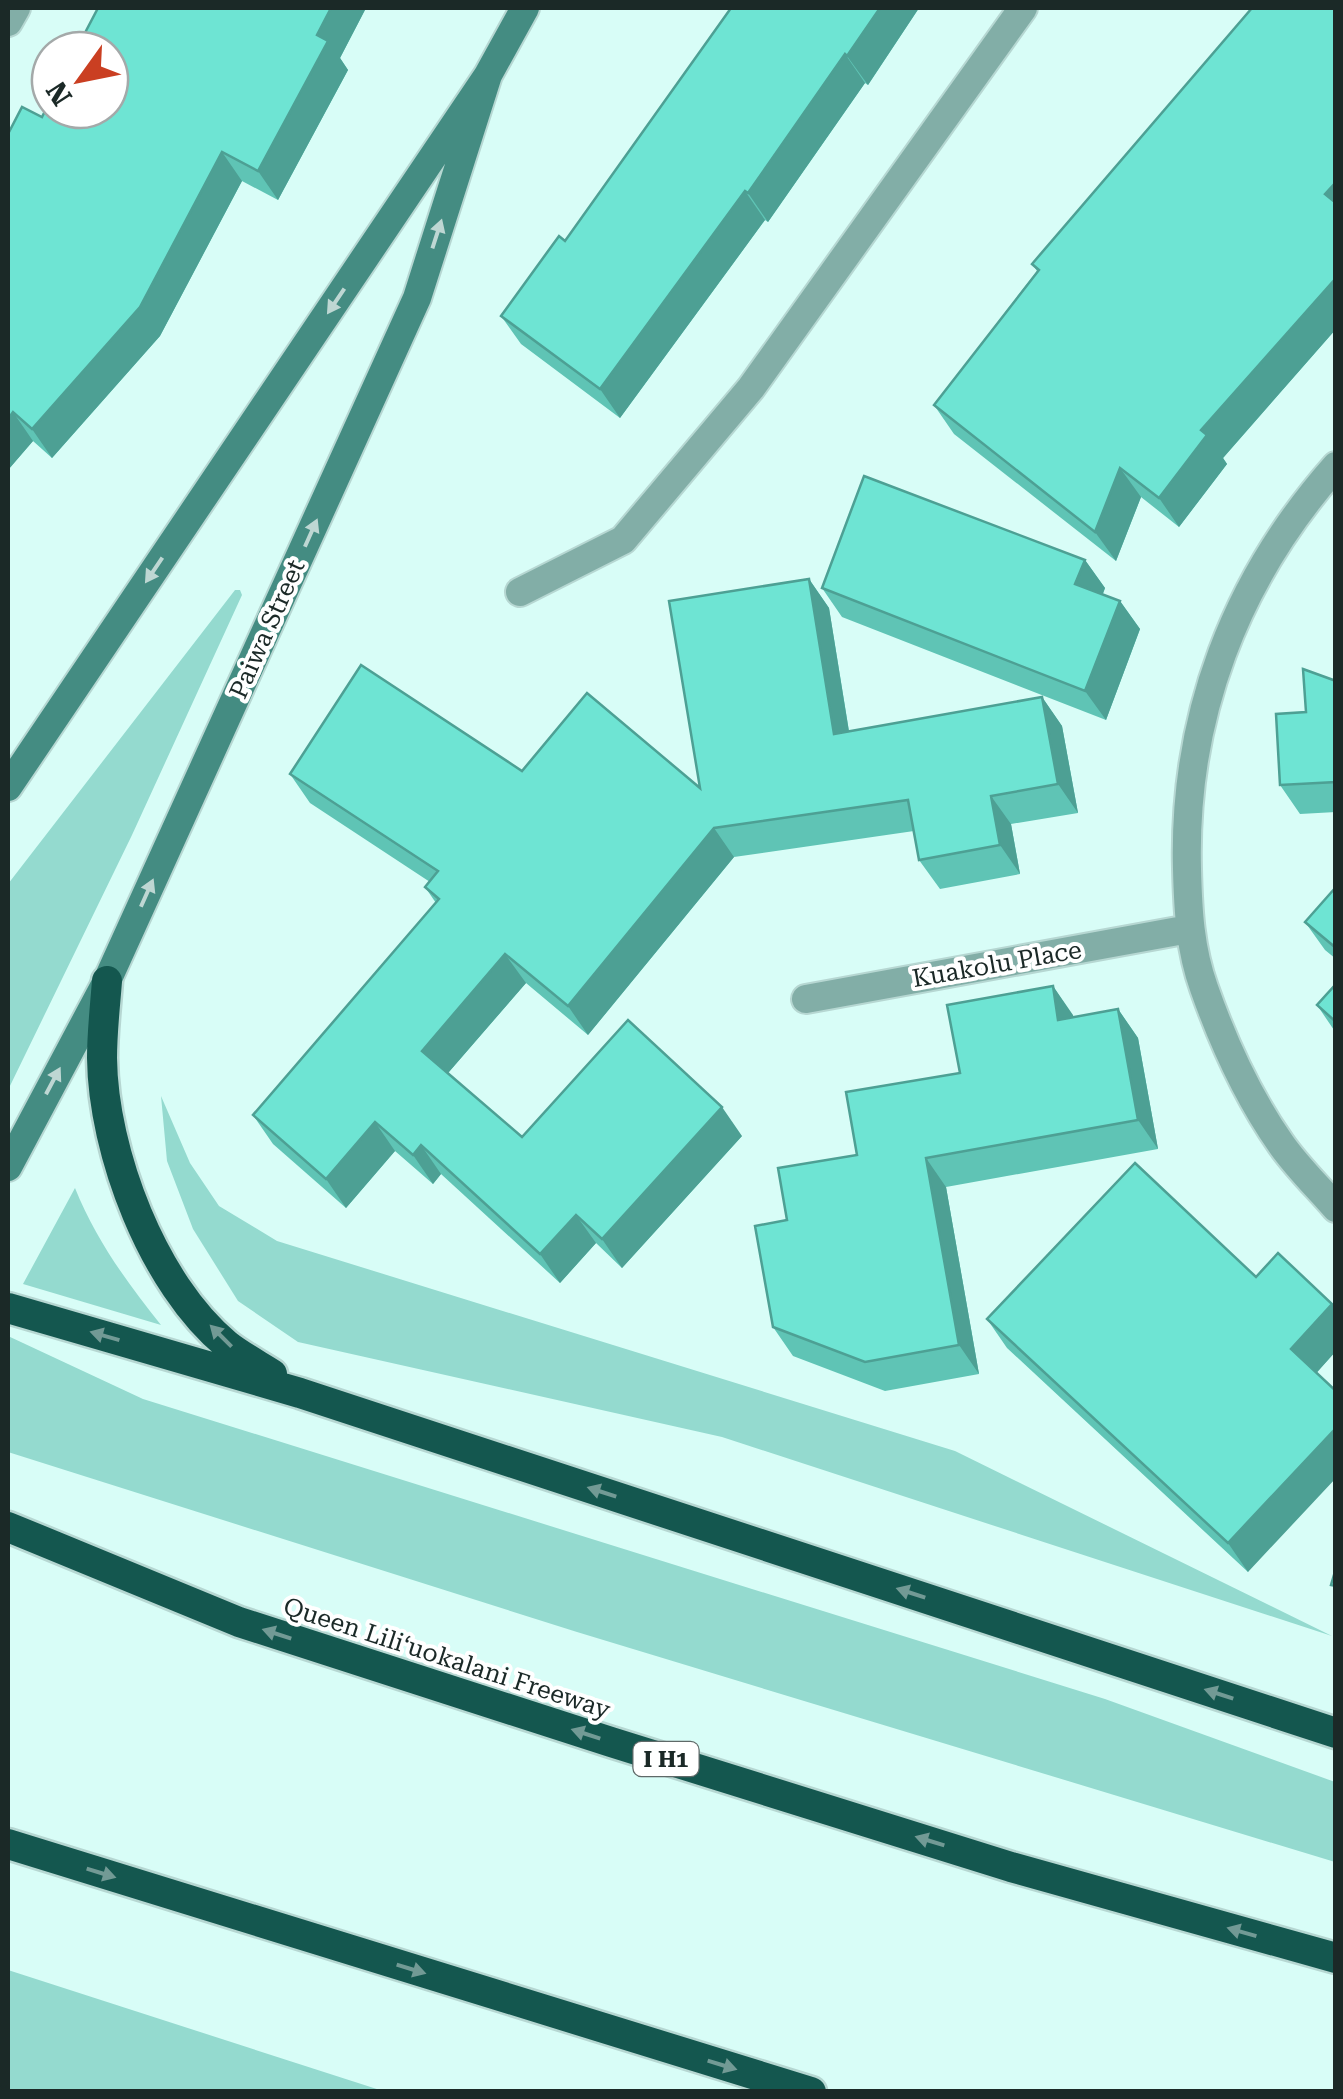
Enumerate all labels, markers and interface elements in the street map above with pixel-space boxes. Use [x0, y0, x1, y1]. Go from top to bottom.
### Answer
north arrow [30, 30, 130, 130]
text: N [40, 75, 79, 111]
one-way arrow [431, 219, 446, 249]
one-way arrow [327, 287, 345, 314]
one-way arrow [302, 518, 319, 547]
street label: Paiwa Street [223, 555, 311, 703]
one-way arrow [145, 557, 164, 584]
one-way arrow [139, 878, 156, 907]
street label: Kuakolu Place [910, 935, 1084, 993]
one-way arrow [45, 1067, 62, 1096]
one-way arrow [209, 1325, 233, 1348]
one-way arrow [89, 1328, 120, 1343]
one-way arrow [586, 1483, 616, 1498]
one-way arrow [895, 1584, 925, 1599]
street label: Queen Liliʻuokalani Freeway [280, 1591, 614, 1725]
one-way arrow [261, 1626, 291, 1641]
one-way arrow [1204, 1686, 1234, 1701]
one-way arrow [570, 1726, 600, 1741]
road number: I H1 [634, 1742, 698, 1776]
one-way arrow [914, 1833, 944, 1848]
one-way arrow [86, 1866, 116, 1881]
one-way arrow [1226, 1923, 1257, 1939]
one-way arrow [397, 1962, 427, 1977]
one-way arrow [707, 2058, 738, 2073]

